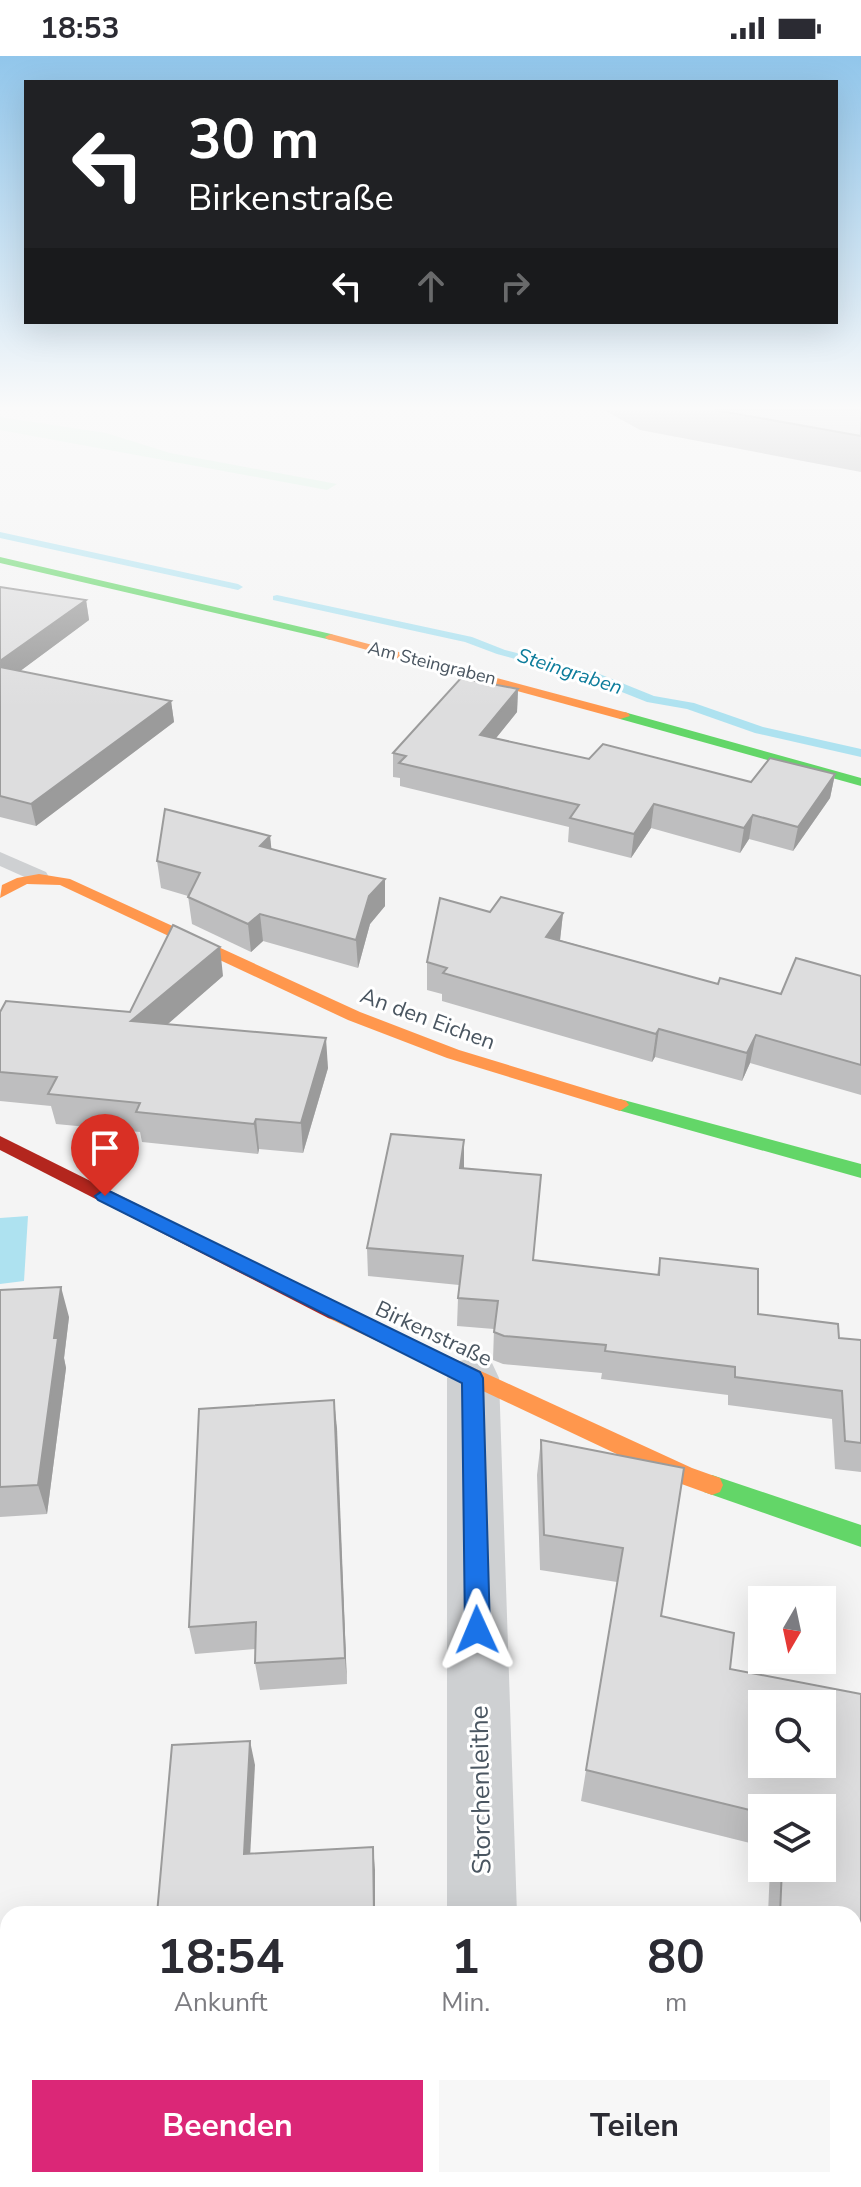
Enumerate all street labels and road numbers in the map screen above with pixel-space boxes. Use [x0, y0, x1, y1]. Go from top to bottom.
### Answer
street label: Am Steingraben [365, 635, 499, 691]
street label: An den Eichen [356, 981, 499, 1057]
street label: Birkenstraße [370, 1294, 497, 1374]
street label: Storchenleithe [462, 1705, 499, 1875]

